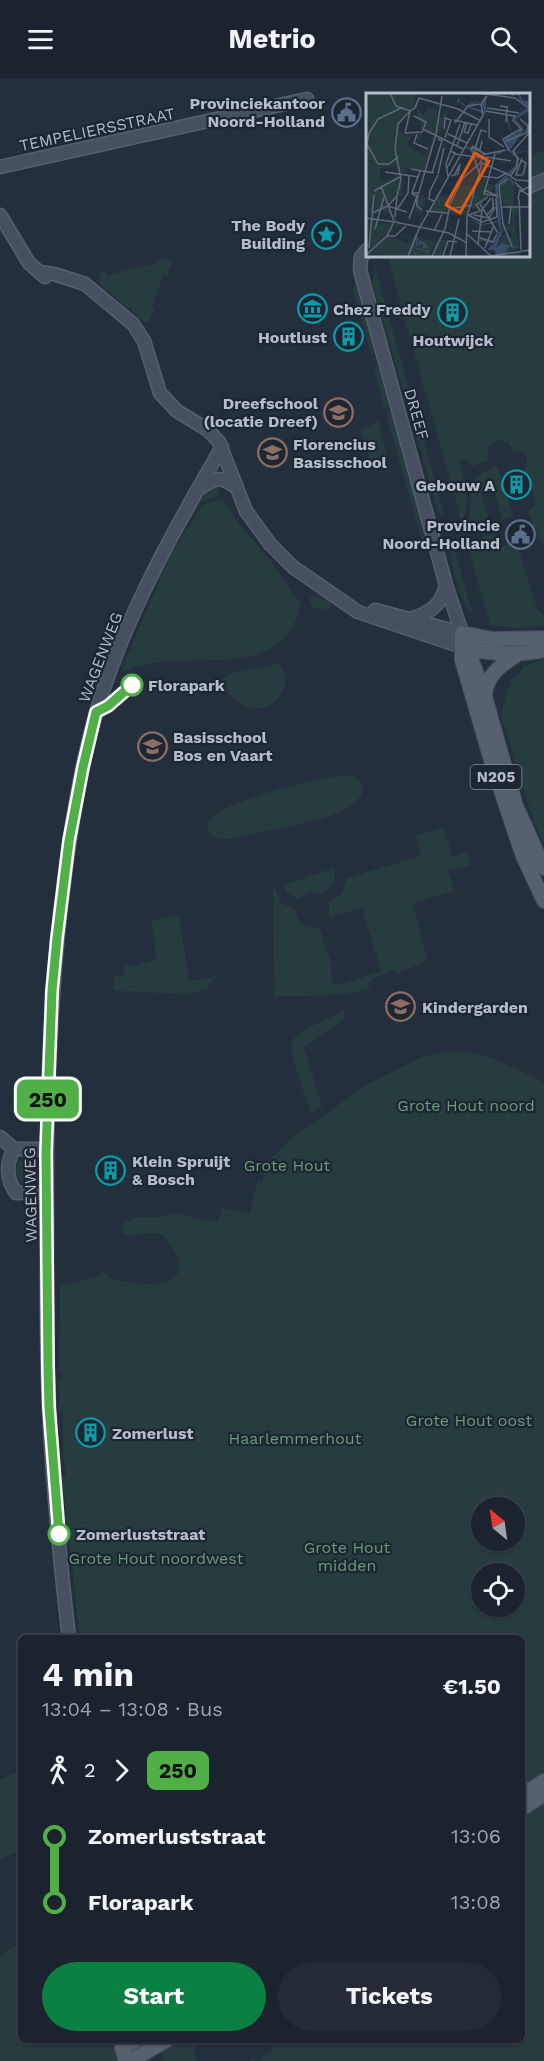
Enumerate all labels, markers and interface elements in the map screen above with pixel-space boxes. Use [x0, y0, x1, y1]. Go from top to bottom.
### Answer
icon: menu [24, 23, 57, 56]
text: Metrio [228, 23, 316, 55]
icon: search [487, 23, 520, 56]
inset map [366, 93, 529, 256]
place label: Provinciekantoor Noord-Holland [189, 94, 325, 131]
public building icon: Provinciekantoor Noord-Holland [330, 96, 362, 128]
street label: TEMPELIERSSTRAAT [18, 104, 177, 155]
place label: The Body Building [231, 216, 306, 253]
place icon: The Body Building [310, 218, 342, 250]
museum icon: Chez Freddy [296, 293, 328, 325]
building icon: Houtwijck [437, 296, 469, 328]
place label: Chez Freddy [333, 300, 432, 319]
building icon: Houtlust [332, 321, 364, 353]
place label: Houtlust [258, 328, 327, 347]
place label: Houtwijck [412, 331, 494, 350]
street label: DREEF [400, 386, 433, 442]
place label: Dreefschool (locatie Dreef) [204, 394, 319, 431]
school or university icon: Dreefschool (locatie Dreef) [323, 396, 355, 428]
place label: Florencius Basisschool [293, 435, 388, 472]
school or university icon: Florencius Basisschool [256, 437, 288, 469]
building icon: Gebouw A [500, 469, 532, 501]
place label: Gebouw A [416, 476, 495, 495]
place label: Provincie Noord-Holland [383, 516, 500, 553]
public building icon: Provincie Noord-Holland [505, 518, 537, 550]
street label: WAGENWEG [74, 609, 126, 705]
marker: Florapark [121, 674, 143, 696]
place label: Florapark [148, 676, 225, 695]
place label: Basisschool Bos en Vaart [173, 728, 272, 765]
school or university icon: Basisschool Bos en Vaart [136, 730, 168, 762]
road number: N205 [470, 765, 522, 789]
school or university icon: Kindergarden [385, 991, 417, 1023]
place label: Kindergarden [422, 998, 528, 1017]
line badge: 250 [14, 1080, 82, 1118]
text: 250 [29, 1087, 67, 1112]
park label: Grote Hout noord [397, 1096, 535, 1115]
street label: WAGENWEG [20, 1147, 41, 1243]
place label: Klein Spruijt & Bosch [132, 1152, 230, 1189]
building icon: Klein Spruijt & Bosch [95, 1154, 127, 1186]
park label: Grote Hout [244, 1156, 331, 1175]
park label: Grote Hout oost [406, 1411, 532, 1430]
building icon: Zomerlust [75, 1417, 107, 1449]
place label: Zomerlust [112, 1424, 193, 1443]
park label: Haarlemmerhout [229, 1429, 362, 1448]
north arrow [471, 1497, 525, 1551]
map controls [471, 1497, 525, 1617]
marker: Zomerluststraat [48, 1523, 70, 1545]
place label: Zomerluststraat [76, 1525, 205, 1544]
park label: Grote Hout midden [304, 1538, 391, 1575]
park label: Grote Hout noordwest [69, 1549, 244, 1568]
button: locate [471, 1563, 525, 1617]
text: 4 min [42, 1655, 134, 1694]
text: €1.50 [443, 1674, 501, 1699]
text: 13:04 – 13:08 · Bus [42, 1697, 223, 1721]
icon: walk [42, 1754, 75, 1787]
icon: forward [105, 1754, 138, 1787]
text: 2 [84, 1758, 96, 1782]
text: 250 [159, 1758, 197, 1783]
text: Zomerluststraat [88, 1824, 266, 1849]
text: 13:06 [451, 1824, 501, 1848]
text: Florapark [88, 1890, 193, 1915]
text: 13:08 [451, 1890, 501, 1914]
button: Start [42, 1962, 266, 2031]
button: Tickets [278, 1962, 501, 2031]

